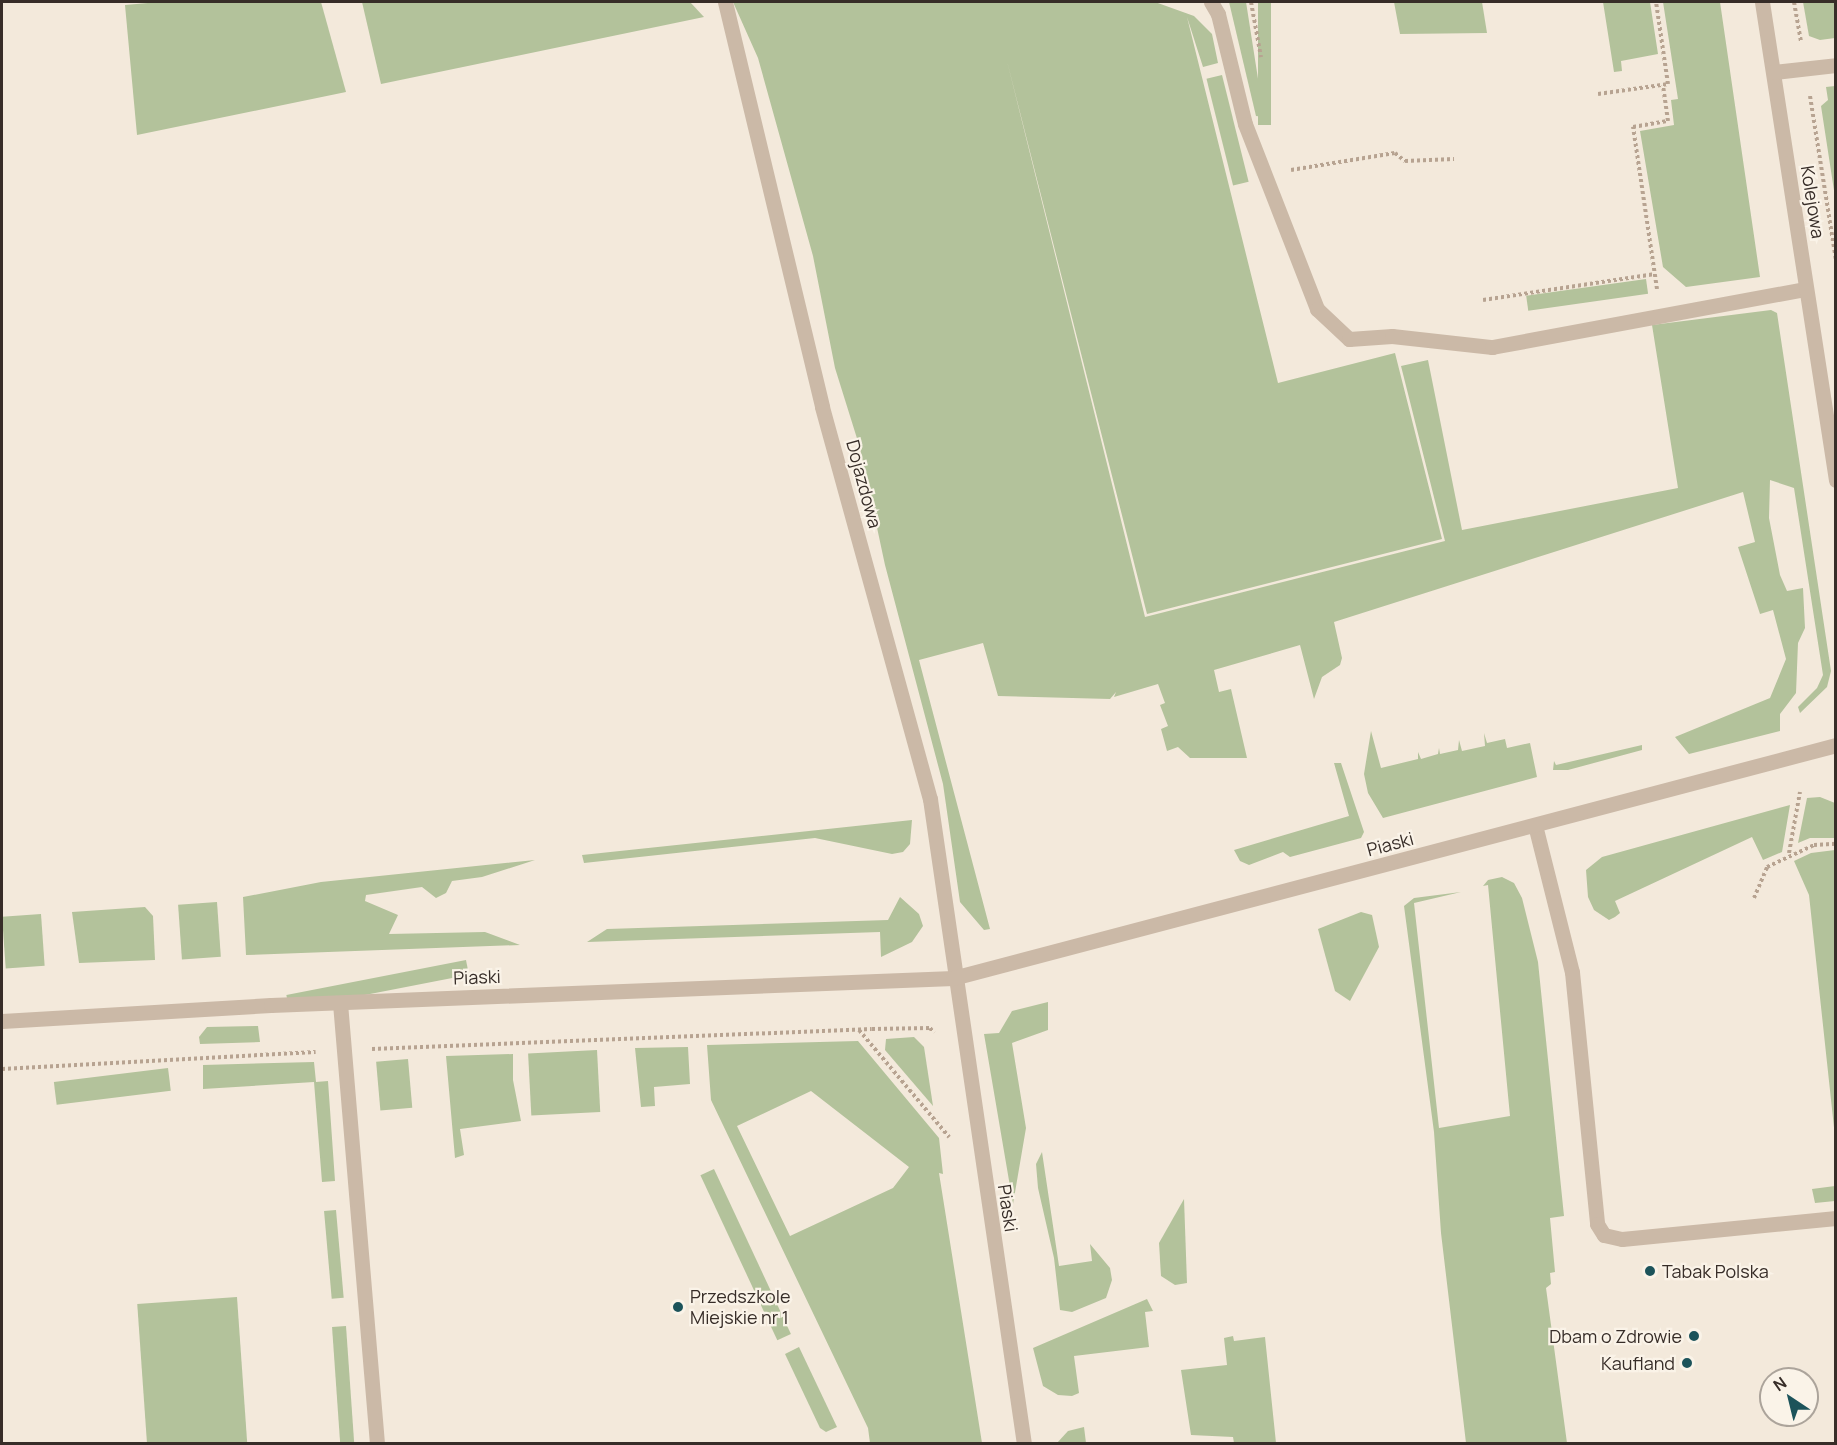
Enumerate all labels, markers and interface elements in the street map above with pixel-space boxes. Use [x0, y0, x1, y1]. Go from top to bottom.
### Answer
street label: Kolejowa [1797, 164, 1829, 240]
street label: Dojazdowa [842, 438, 886, 530]
street label: Piaski [1364, 827, 1416, 861]
street label: Piaski [453, 965, 501, 989]
street label: Piaski [994, 1183, 1022, 1233]
place label: Tabak Polska [1662, 1260, 1769, 1282]
marker: Tabak Polska [1643, 1264, 1657, 1278]
place label: Przedszkole Miejskie nr 1 [690, 1286, 790, 1328]
marker: Przedszkole Miejskie nr 1 [671, 1300, 685, 1314]
place label: Dbam o Zdrowie [1549, 1325, 1682, 1347]
marker: Dbam o Zdrowie [1687, 1329, 1701, 1343]
place label: Kaufland [1601, 1352, 1675, 1374]
marker: Kaufland [1680, 1356, 1694, 1370]
north arrow [1759, 1367, 1819, 1427]
text: N [1769, 1372, 1791, 1396]

